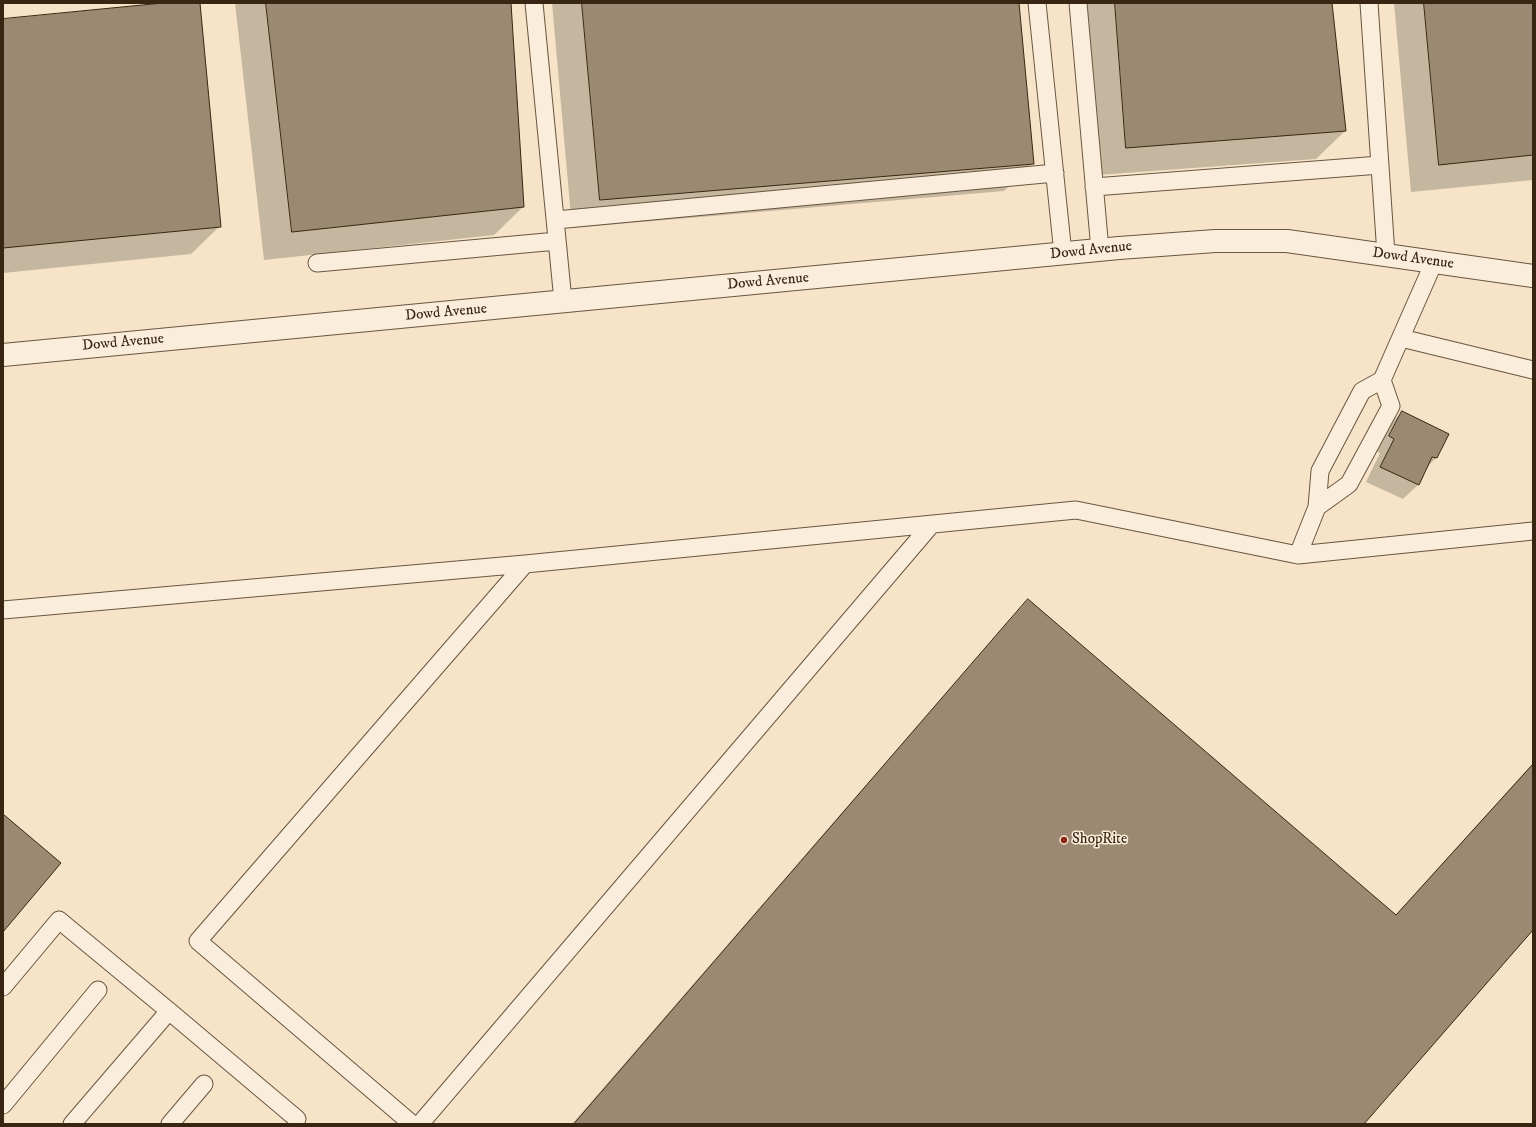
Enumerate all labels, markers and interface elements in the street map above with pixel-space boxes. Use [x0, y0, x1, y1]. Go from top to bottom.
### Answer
street label: Dowd Avenue [1049, 238, 1133, 264]
street label: Dowd Avenue [1371, 244, 1455, 274]
street label: Dowd Avenue [726, 269, 810, 295]
street label: Dowd Avenue [404, 300, 488, 326]
street label: Dowd Avenue [81, 330, 165, 356]
place label: ShopRite [1072, 831, 1127, 849]
marker: ShopRite [1059, 835, 1069, 845]

